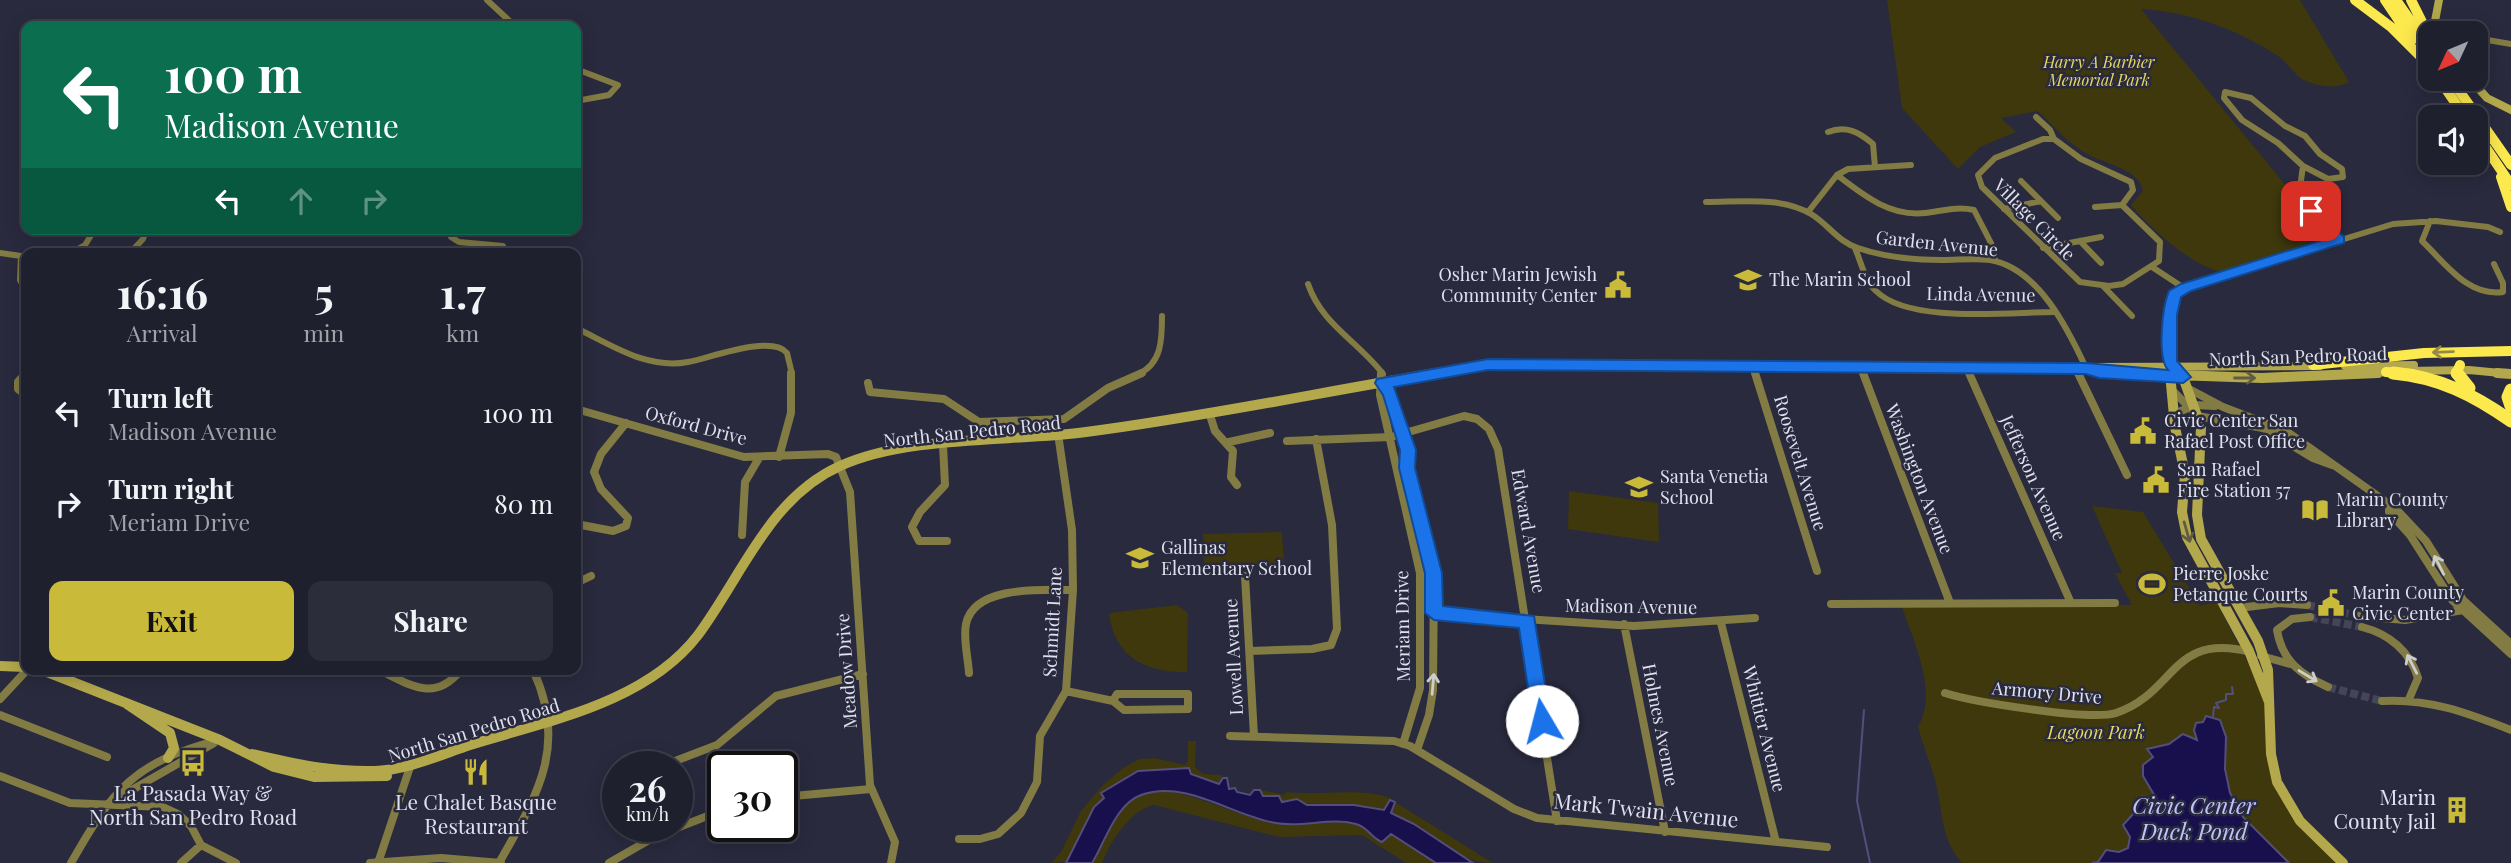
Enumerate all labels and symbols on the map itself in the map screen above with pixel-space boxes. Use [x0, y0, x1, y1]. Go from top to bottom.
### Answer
north arrow [2418, 21, 2488, 91]
park label: Harry A Barbier Memorial Park [2042, 51, 2156, 90]
street label: Village Circle [1988, 172, 2081, 265]
pin [2281, 181, 2341, 241]
street label: Garden Avenue [1875, 225, 1999, 261]
place label: Osher Marin Jewish Community Center [1438, 262, 1597, 307]
school or university icon: The Marin School [1733, 265, 1763, 295]
place label: The Marin School [1769, 267, 1911, 291]
public building icon: Osher Marin Jewish Community Center [1603, 270, 1633, 300]
street label: Linda Avenue [1926, 281, 2036, 307]
street label: North San Pedro Road [2208, 341, 2388, 371]
one-way arrow [2432, 345, 2455, 359]
one-way arrow [2233, 371, 2256, 385]
street label: Roosevelt Avenue [1769, 392, 1833, 534]
street label: Washington Avenue [1880, 399, 1960, 557]
street label: Oxford Drive [643, 400, 750, 450]
place label: Civic Center San Rafael Post Office [2164, 408, 2305, 453]
street label: North San Pedro Road [882, 410, 1062, 452]
street label: Jefferson Avenue [1995, 410, 2072, 544]
public building icon: Civic Center San Rafael Post Office [2128, 416, 2158, 446]
place label: San Rafael Fire Station 57 [2177, 457, 2291, 502]
place label: Santa Venetia School [1660, 464, 1768, 509]
public building icon: San Rafael Fire Station 57 [2141, 465, 2171, 495]
street label: Edward Avenue [1506, 467, 1552, 595]
school or university icon: Santa Venetia School [1624, 472, 1654, 502]
place label: Marin County Library [2336, 487, 2448, 532]
library icon: Marin County Library [2300, 495, 2330, 525]
one-way arrow [2181, 521, 2194, 543]
place label: Gallinas Elementary School [1161, 535, 1312, 580]
school or university icon: Gallinas Elementary School [1125, 543, 1155, 573]
one-way arrow [2432, 555, 2446, 575]
place label: Pierre Joske Petanque Courts [2173, 561, 2308, 606]
street label: Schmidt Lane [1037, 566, 1067, 678]
sports icon: Pierre Joske Petanque Courts [2137, 569, 2167, 599]
street label: Meriam Drive [1389, 570, 1415, 682]
place label: Marin County Civic Center [2352, 580, 2464, 625]
public building icon: Marin County Civic Center [2316, 588, 2346, 618]
street label: Madison Avenue [1565, 593, 1697, 619]
street label: Lowell Avenue [1218, 598, 1248, 716]
street label: Meadow Drive [830, 613, 862, 730]
one-way arrow [2405, 654, 2419, 675]
street label: Holmes Avenue [1637, 661, 1685, 788]
street label: Whittier Avenue [1737, 662, 1792, 794]
one-way arrow [2298, 670, 2318, 684]
one-way arrow [1427, 674, 1440, 696]
street label: Armory Drive [1990, 675, 2103, 709]
position arrow [1505, 684, 1579, 758]
street label: North San Pedro Road [385, 692, 563, 768]
park label: Lagoon Park [2046, 720, 2145, 744]
bus stop icon: La Pasada Way & North San Pedro Road [178, 748, 208, 778]
speed limit sign: 30 [707, 751, 798, 842]
restaurant icon: Le Chalet Basque Restaurant [461, 757, 491, 787]
place label: La Pasada Way & North San Pedro Road [89, 778, 297, 830]
place label: Marin County Jail [2334, 782, 2436, 834]
street label: Mark Twain Avenue [1552, 785, 1740, 833]
place label: Le Chalet Basque Restaurant [395, 787, 557, 839]
water label: Civic Center Duck Pond [2132, 789, 2257, 846]
building icon: Marin County Jail [2442, 795, 2472, 825]

